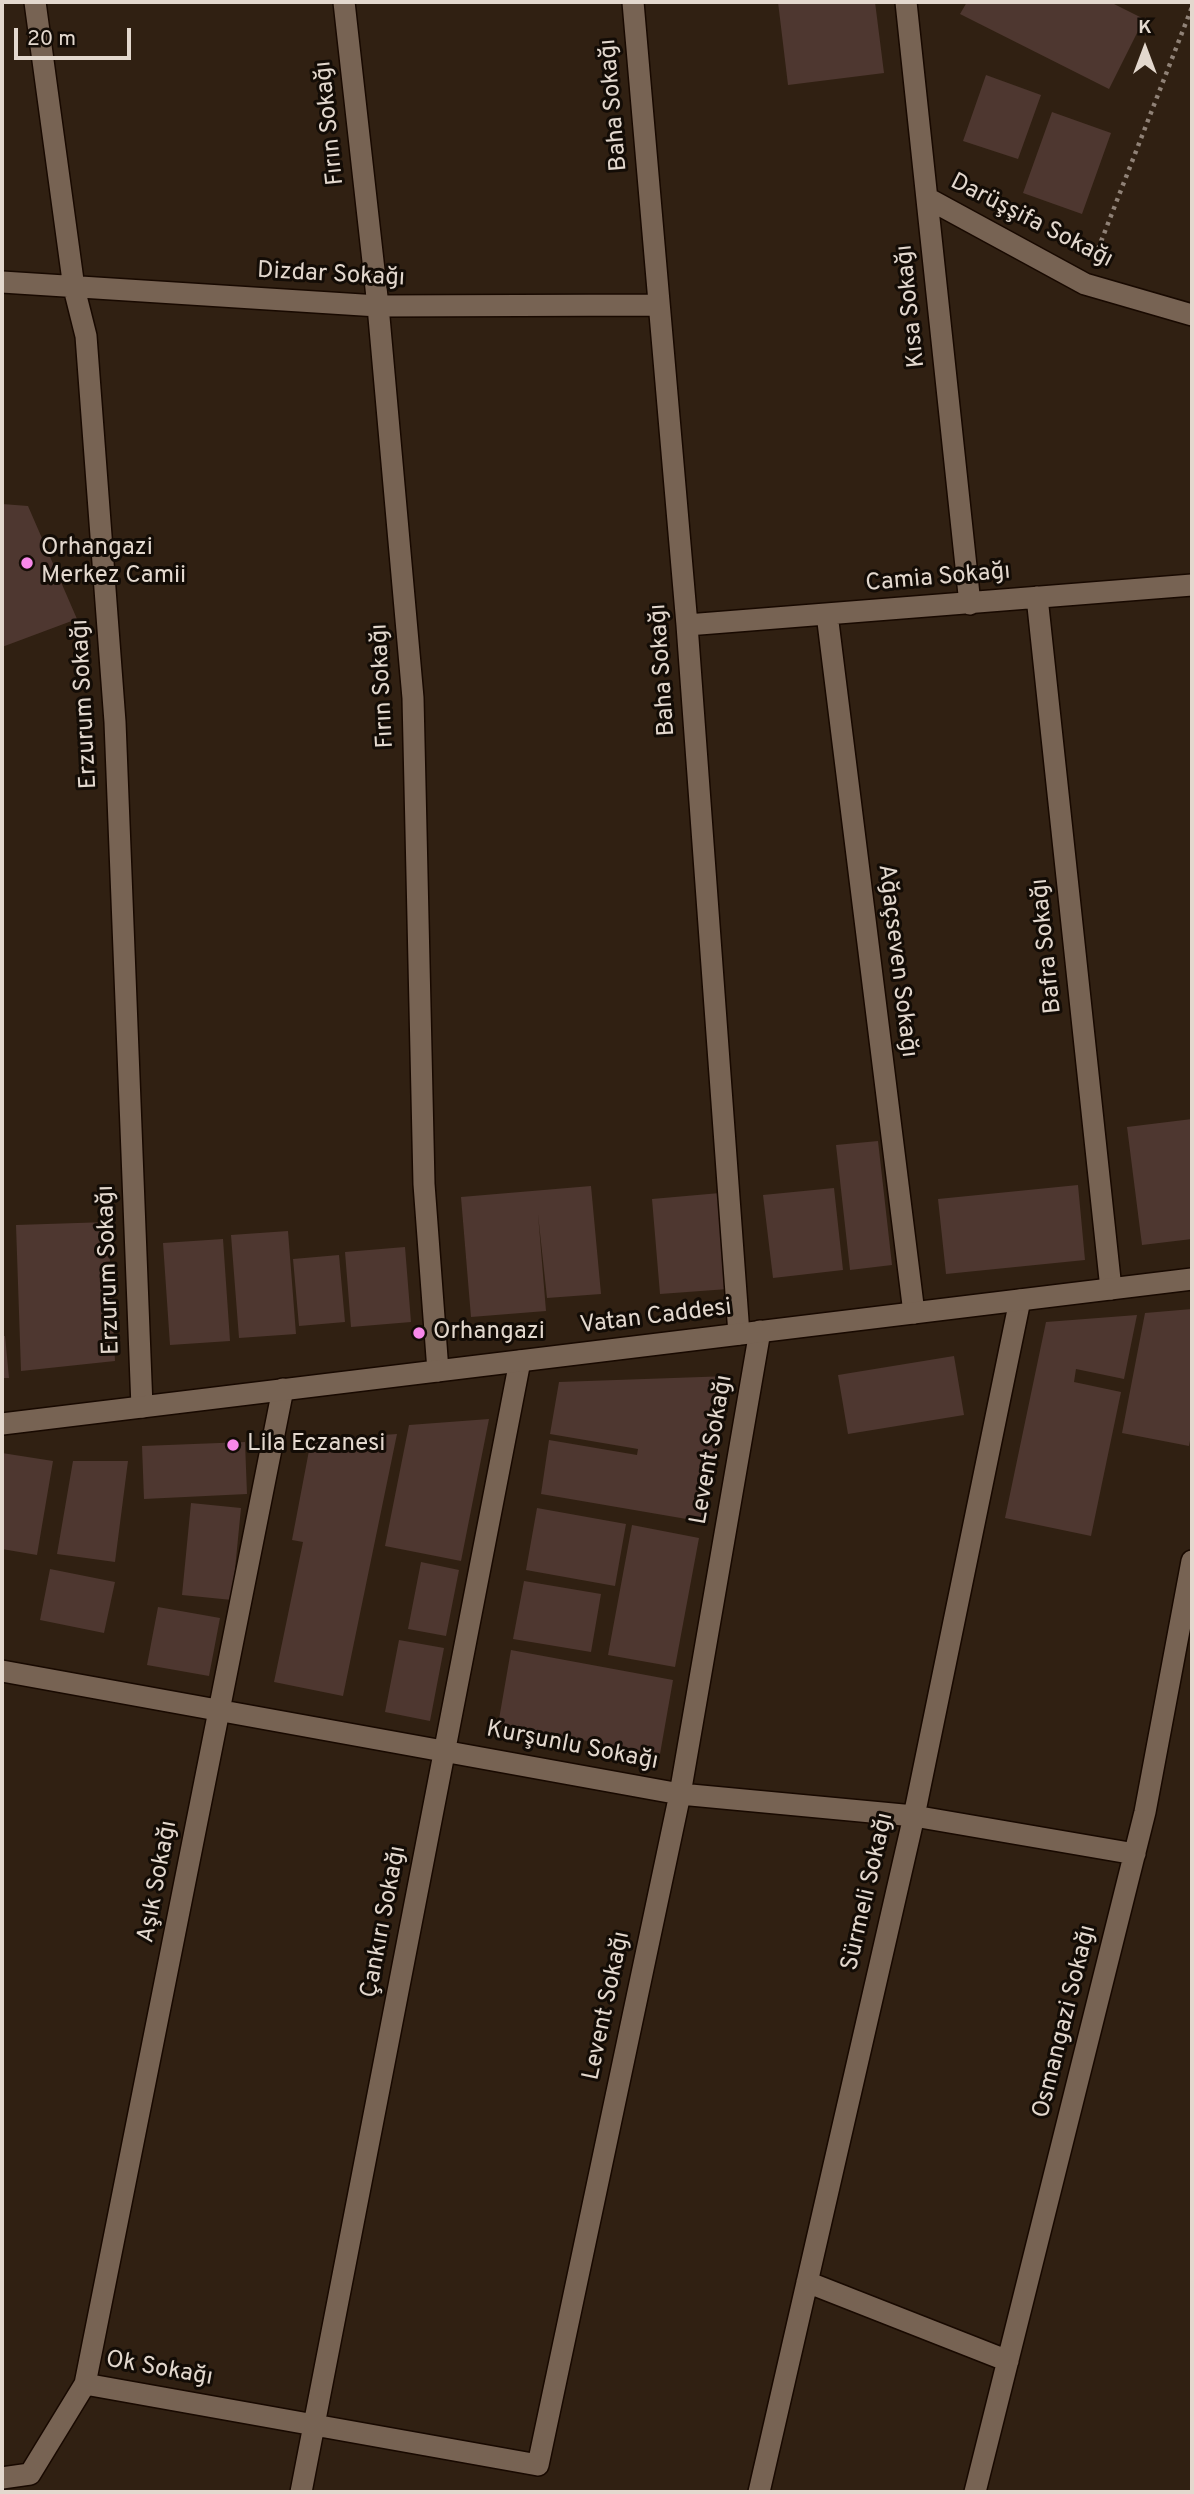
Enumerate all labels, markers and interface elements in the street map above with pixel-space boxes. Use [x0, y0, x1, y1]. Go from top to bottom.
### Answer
scale bar [18, 14, 135, 58]
north arrow [1110, 14, 1180, 84]
text: K [1138, 16, 1152, 40]
text: 20 m [27, 26, 76, 53]
street label: Baha Sokağı [595, 38, 635, 172]
street label: Fırın Sokağı [310, 59, 352, 187]
street label: Darüşşifa Sokağı [945, 169, 1117, 275]
street label: Kısa Sokağı [891, 243, 933, 369]
street label: Dizdar Sokağı [256, 258, 406, 294]
place label: Orhangazi Merkez Camii [41, 535, 186, 591]
marker: Orhangazi Merkez Camii [19, 555, 35, 571]
street label: Camia Sokağı [864, 558, 1012, 600]
street label: Baha Sokağı [645, 603, 683, 737]
street label: Erzurum Sokağı [67, 618, 105, 790]
street label: Fırın Sokağı [366, 623, 402, 749]
street label: Ağaçseven Sokağı [870, 863, 922, 1059]
street label: Bafra Sokağı [1027, 877, 1069, 1015]
street label: Erzurum Sokağı [93, 1184, 127, 1356]
street label: Vatan Caddesi [578, 1294, 734, 1342]
place label: Orhangazi [433, 1319, 545, 1347]
marker: Orhangazi [411, 1325, 427, 1341]
street label: Levent Sokağı [686, 1373, 740, 1527]
place label: Lila Eczanesi [247, 1431, 385, 1459]
marker: Lila Eczanesi [225, 1437, 241, 1453]
street label: Kurşunlu Sokağı [484, 1716, 660, 1778]
street label: Sürmeli Sokağı [837, 1810, 901, 1974]
street label: Aşık Sokağı [133, 1818, 185, 1946]
street label: Çankırı Sokağı [356, 1844, 414, 2000]
street label: Osmangazi Sokağı [1028, 1923, 1104, 2121]
street label: Levent Sokağı [578, 1929, 638, 2083]
street label: Ok Sokağı [103, 2346, 215, 2394]

